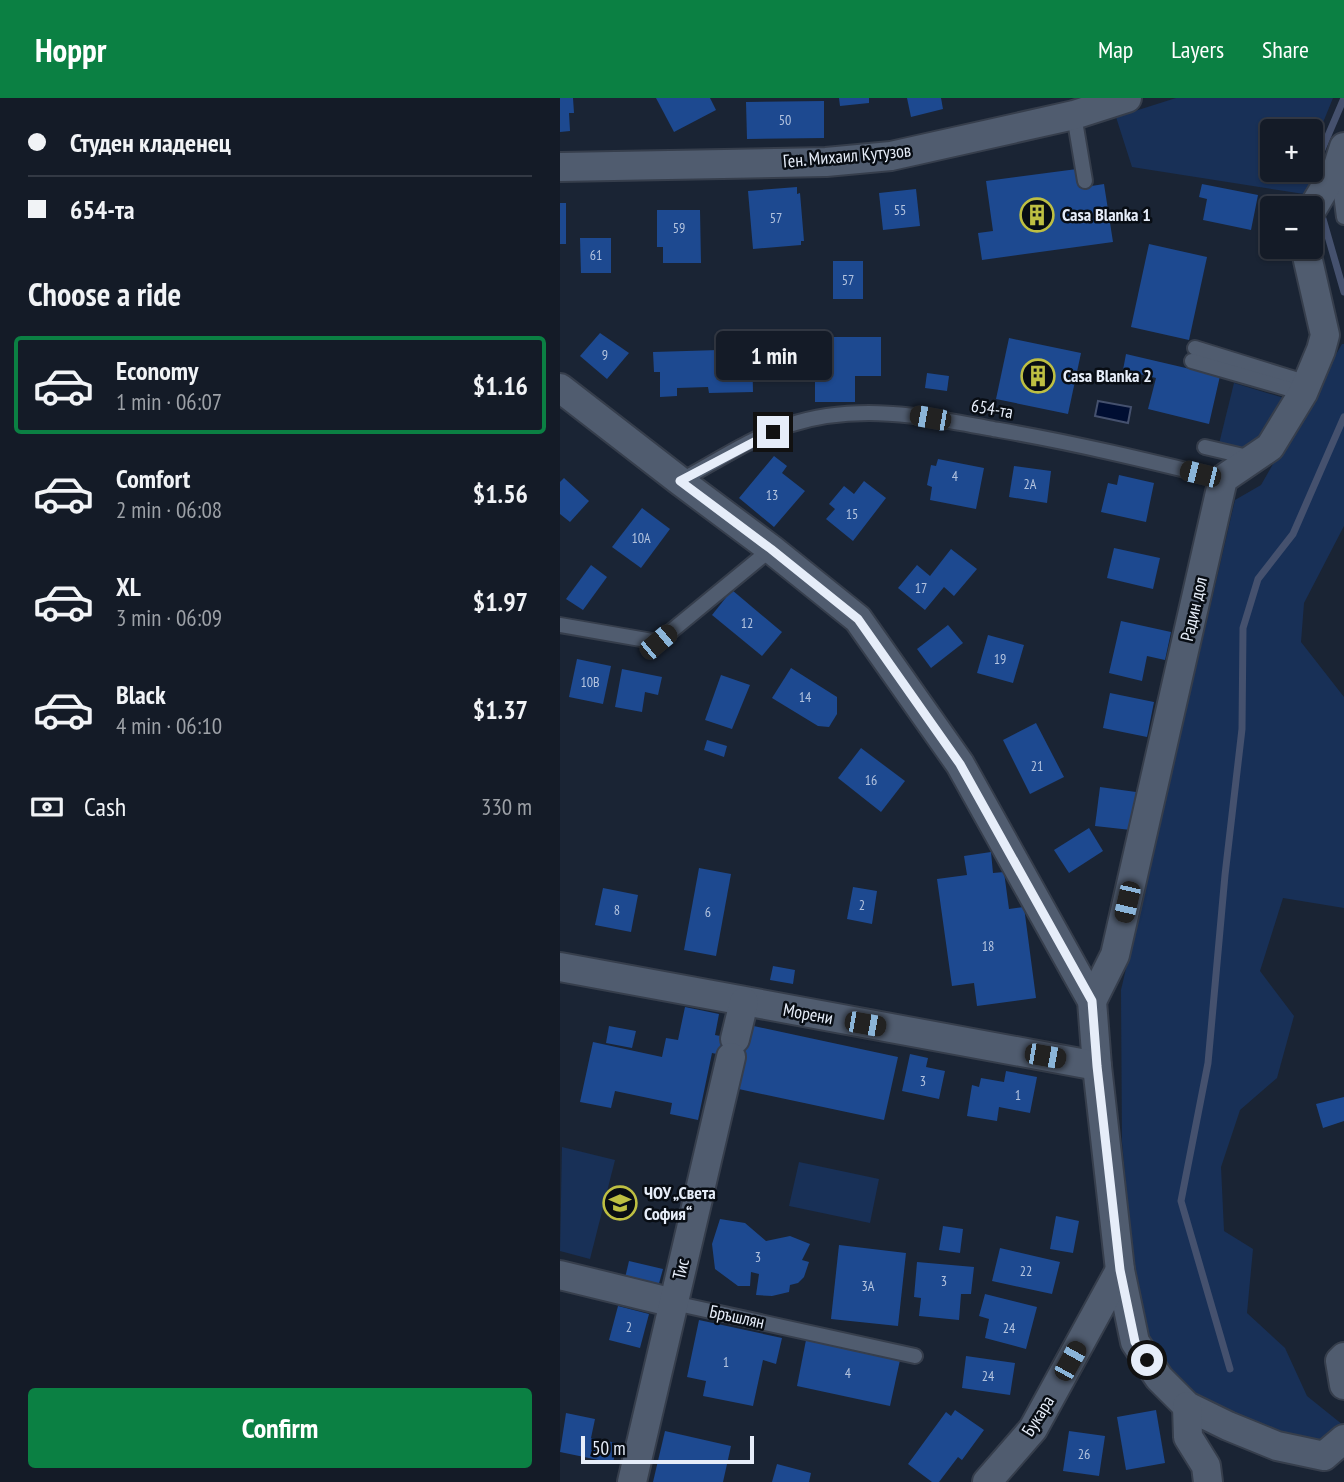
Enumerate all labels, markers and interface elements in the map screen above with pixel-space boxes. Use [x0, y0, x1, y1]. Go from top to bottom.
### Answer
text: Hoppr [35, 28, 106, 71]
text: Map [1098, 34, 1133, 65]
text: Layers [1171, 34, 1224, 65]
text: Share [1262, 34, 1309, 65]
house number: 50 [779, 111, 791, 129]
map controls [1260, 119, 1323, 259]
button: + [1260, 119, 1323, 182]
text: Студен кладенец [70, 126, 231, 159]
street label: Ген. Михаил Кутузов [782, 138, 912, 173]
text: 654-та [70, 193, 135, 226]
building icon: Casa Blanka 1 [1018, 196, 1056, 234]
button: − [1260, 196, 1323, 259]
house number: 55 [894, 201, 906, 219]
place label: Casa Blanka 1 [1062, 203, 1151, 226]
house number: 57 [770, 209, 782, 227]
house number: 59 [673, 219, 685, 237]
house number: 61 [590, 246, 602, 264]
house number: 57 [842, 271, 854, 289]
text: Choose a ride [28, 273, 181, 315]
callout: 1 min [715, 330, 831, 380]
text: 1 min [751, 341, 797, 370]
house number: 9 [602, 346, 608, 364]
icon: car [32, 354, 95, 417]
text: Economy [116, 354, 198, 387]
building icon: Casa Blanka 2 [1019, 357, 1057, 395]
place label: Casa Blanka 2 [1063, 364, 1152, 387]
text: $1.16 [473, 369, 528, 402]
text: 1 min · 06:07 [116, 387, 222, 416]
street label: 654-та [969, 394, 1015, 423]
car [908, 404, 953, 432]
route end [757, 416, 789, 448]
car [1178, 459, 1223, 489]
icon: car [32, 462, 95, 525]
text: Comfort [116, 462, 190, 495]
house number: 4 [952, 467, 959, 485]
house number: 2А [1024, 475, 1037, 493]
text: $1.56 [473, 477, 528, 510]
house number: 13 [766, 486, 778, 504]
text: 2 min · 06:08 [116, 495, 222, 524]
house number: 15 [846, 505, 858, 523]
house number: 10А [631, 529, 651, 547]
icon: car [32, 570, 95, 633]
text: XL [116, 570, 141, 603]
street label: Радин дол [1175, 574, 1212, 643]
house number: 17 [915, 579, 927, 597]
text: $1.97 [473, 585, 528, 618]
text: 3 min · 06:09 [116, 603, 222, 632]
house number: 12 [741, 614, 753, 632]
car [636, 620, 681, 664]
house number: 19 [994, 650, 1006, 668]
house number: 10В [580, 673, 600, 691]
icon: car [32, 678, 95, 741]
text: Black [116, 678, 166, 711]
house number: 14 [799, 688, 812, 706]
text: $1.37 [473, 693, 528, 726]
text: 4 min · 06:10 [116, 711, 222, 740]
house number: 21 [1031, 757, 1043, 775]
house number: 16 [865, 771, 877, 789]
icon: cash [28, 788, 66, 826]
text: Cash [84, 790, 126, 823]
text: 330 m [481, 792, 532, 821]
car [1113, 879, 1142, 925]
house number: 2 [859, 896, 865, 914]
house number: 8 [614, 901, 620, 919]
house number: 6 [705, 903, 711, 921]
house number: 18 [982, 937, 994, 955]
street label: Морени [781, 998, 835, 1029]
car [843, 1010, 888, 1038]
car [1023, 1042, 1068, 1070]
house number: 3 [920, 1072, 926, 1090]
house number: 1 [1015, 1086, 1021, 1104]
place label: ЧОУ „Света София“ [644, 1181, 716, 1225]
school or university icon: ЧОУ „Света София“ [601, 1184, 639, 1222]
house number: 3 [755, 1248, 761, 1266]
street label: Тис [667, 1256, 694, 1282]
house number: 22 [1020, 1262, 1032, 1280]
house number: 3 [941, 1272, 947, 1290]
house number: 3А [862, 1277, 875, 1295]
street label: Бръшлян [707, 1299, 767, 1334]
house number: 2 [626, 1318, 632, 1336]
house number: 24 [1003, 1319, 1016, 1337]
car [1051, 1338, 1090, 1384]
route start [1131, 1344, 1163, 1376]
house number: 1 [723, 1353, 729, 1371]
house number: 4 [845, 1364, 852, 1382]
house number: 24 [982, 1367, 995, 1385]
button: Confirm [28, 1388, 532, 1468]
street label: Букара [1016, 1391, 1059, 1440]
scale bar [581, 1433, 754, 1465]
text: 50 m [592, 1436, 626, 1460]
house number: 26 [1078, 1445, 1090, 1463]

